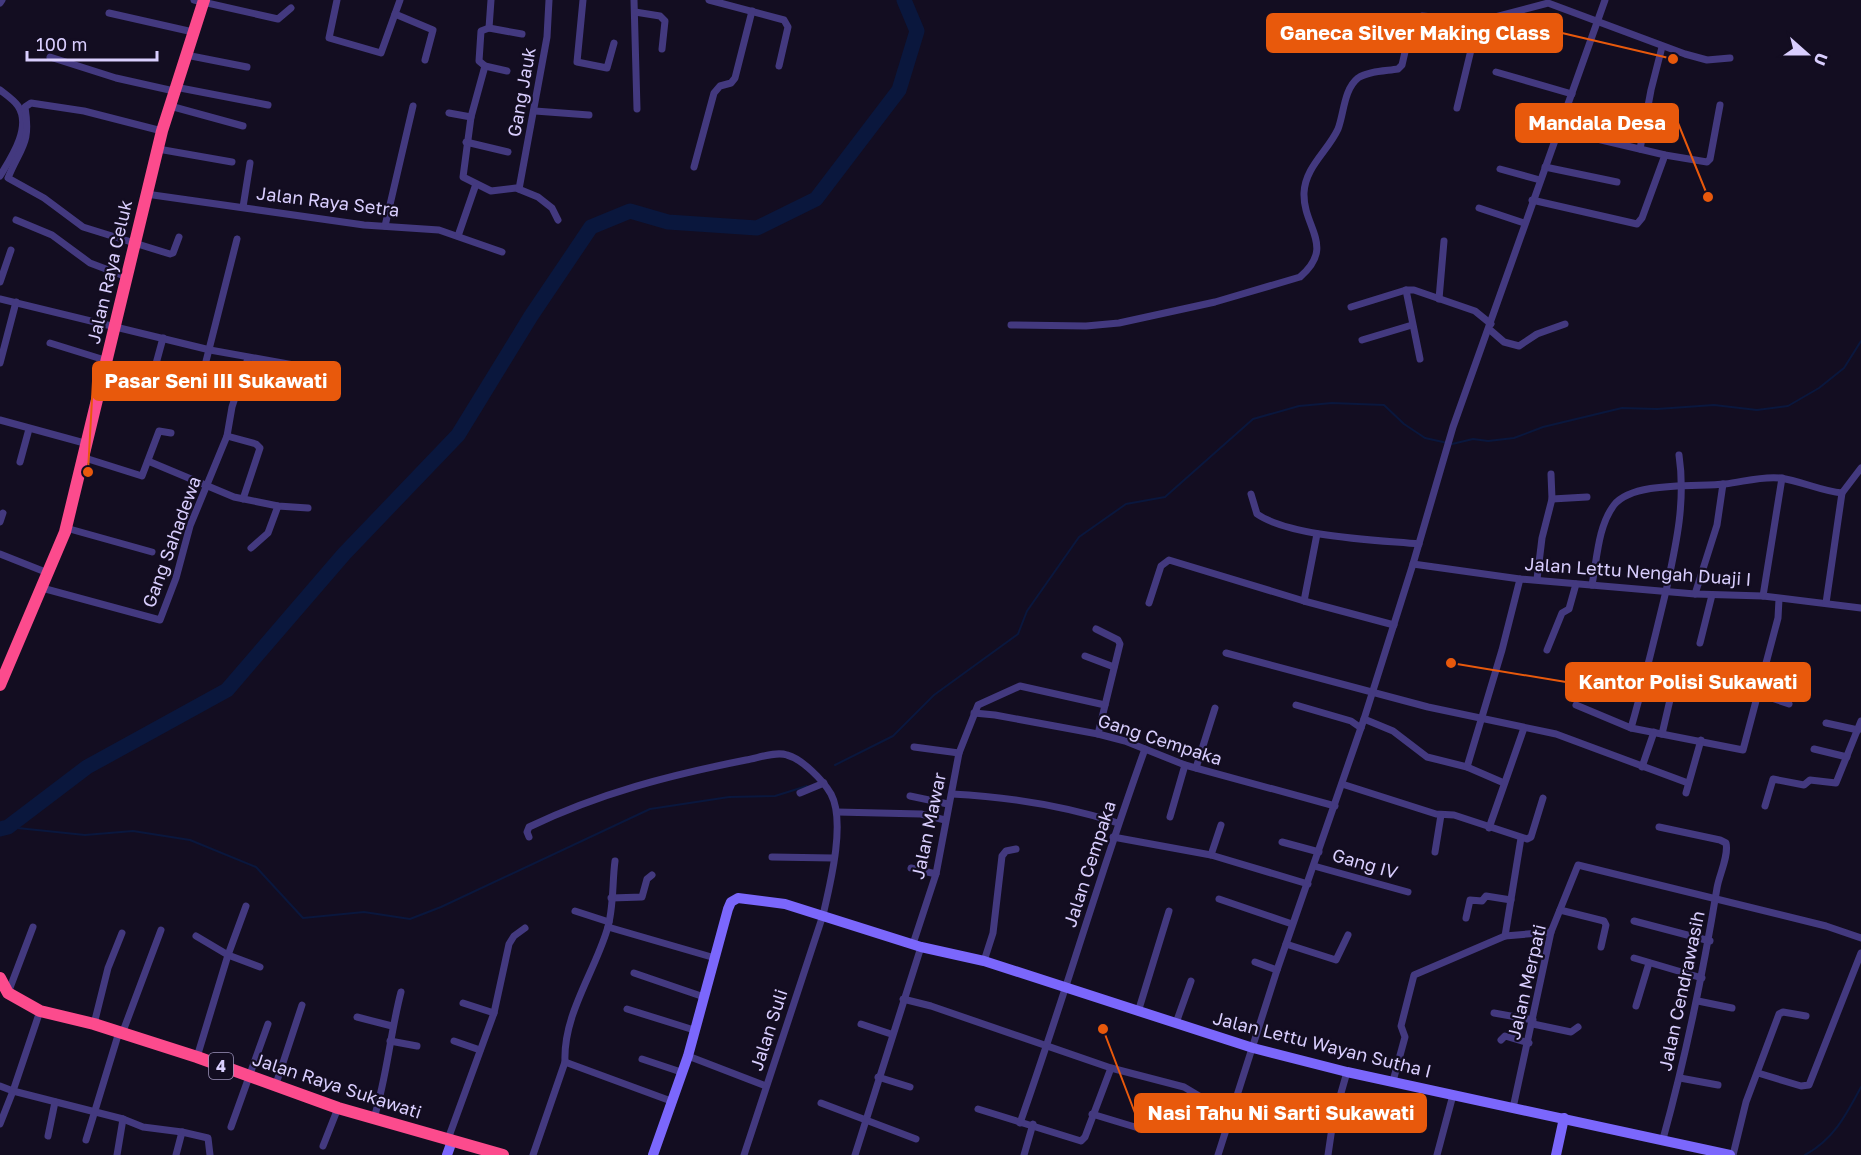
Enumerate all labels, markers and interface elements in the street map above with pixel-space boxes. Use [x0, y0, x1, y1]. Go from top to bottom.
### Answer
callout: Ganeca Silver Making Class [1267, 14, 1562, 52]
text: Ganeca Silver Making Class [1280, 20, 1550, 44]
scale bar [27, 24, 158, 62]
north arrow [1777, 24, 1837, 84]
text: 100 m [36, 33, 87, 55]
street label: Gang Jauk [502, 45, 540, 138]
text: U [1810, 50, 1832, 68]
callout: Mandala Desa [1516, 104, 1678, 142]
text: Mandala Desa [1528, 110, 1666, 134]
street label: Jalan Raya Setra [255, 181, 401, 221]
street label: Jalan Raya Celuk [82, 198, 136, 346]
callout: Pasar Seni III Sukawati [93, 362, 340, 400]
text: Pasar Seni III Sukawati [105, 368, 327, 392]
street label: Gang Sahadewa [137, 473, 205, 610]
street label: Jalan Lettu Nengah Duaji I [1524, 552, 1752, 590]
callout: Kantor Polisi Sukawati [1566, 663, 1810, 701]
text: Kantor Polisi Sukawati [1578, 669, 1798, 693]
street label: Gang Cempaka [1095, 709, 1225, 770]
street label: Jalan Mawar [906, 770, 950, 881]
street label: Jalan Cempaka [1058, 798, 1120, 930]
street label: Gang IV [1330, 843, 1401, 883]
street label: Jalan Cendrawasih [1653, 909, 1709, 1073]
street label: Jalan Merpati [1502, 922, 1550, 1042]
street label: Jalan Suli [745, 986, 792, 1073]
street label: Jalan Lettu Wayan Sutha I [1211, 1006, 1434, 1082]
street label: Jalan Raya Sukawati [250, 1047, 425, 1123]
road number: 4 [209, 1053, 233, 1079]
callout: Nasi Tahu Ni Sarti Sukawati [1135, 1094, 1426, 1132]
text: Nasi Tahu Ni Sarti Sukawati [1147, 1100, 1415, 1124]

